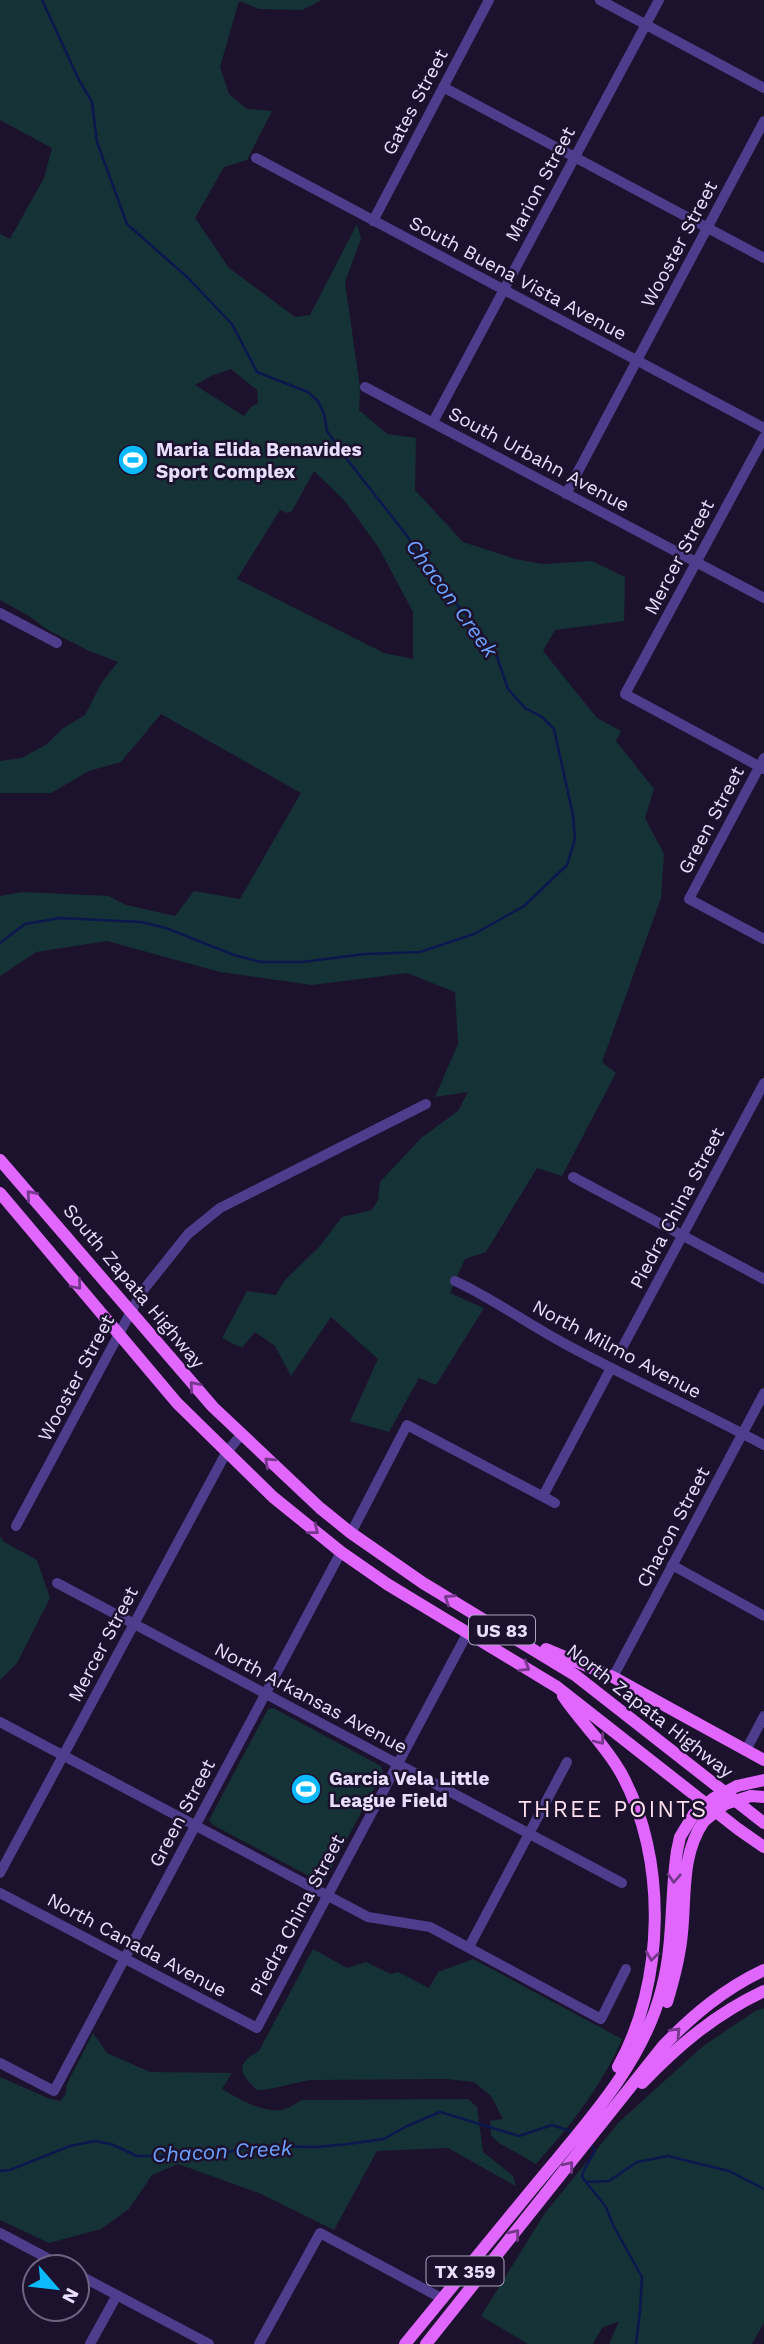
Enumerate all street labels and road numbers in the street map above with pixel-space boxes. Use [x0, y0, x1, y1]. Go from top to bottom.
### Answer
street label: Gates Street [377, 45, 453, 159]
street label: Marion Street [500, 123, 580, 245]
street label: Wooster Street [636, 177, 722, 311]
street label: South Buena Vista Avenue [405, 211, 631, 345]
street label: South Urbahn Avenue [445, 401, 633, 517]
street label: Mercer Street [639, 495, 719, 619]
street label: Green Street [673, 762, 749, 878]
street label: Piedra China Street [625, 1123, 729, 1293]
street label: South Zapata Highway [58, 1199, 210, 1373]
street label: North Milmo Avenue [529, 1295, 705, 1403]
street label: Wooster Street [33, 1311, 119, 1445]
street label: Chacon Street [632, 1463, 714, 1591]
street label: Mercer Street [63, 1582, 143, 1706]
road number: US 83 [469, 1616, 535, 1644]
street label: North Arkansas Avenue [211, 1637, 411, 1759]
street label: North Zapata Highway [562, 1639, 738, 1783]
street label: Green Street [144, 1755, 220, 1871]
street label: Piedra China Street [245, 1830, 349, 2000]
street label: North Canada Avenue [43, 1888, 231, 2002]
road number: TX 359 [426, 2256, 504, 2286]

